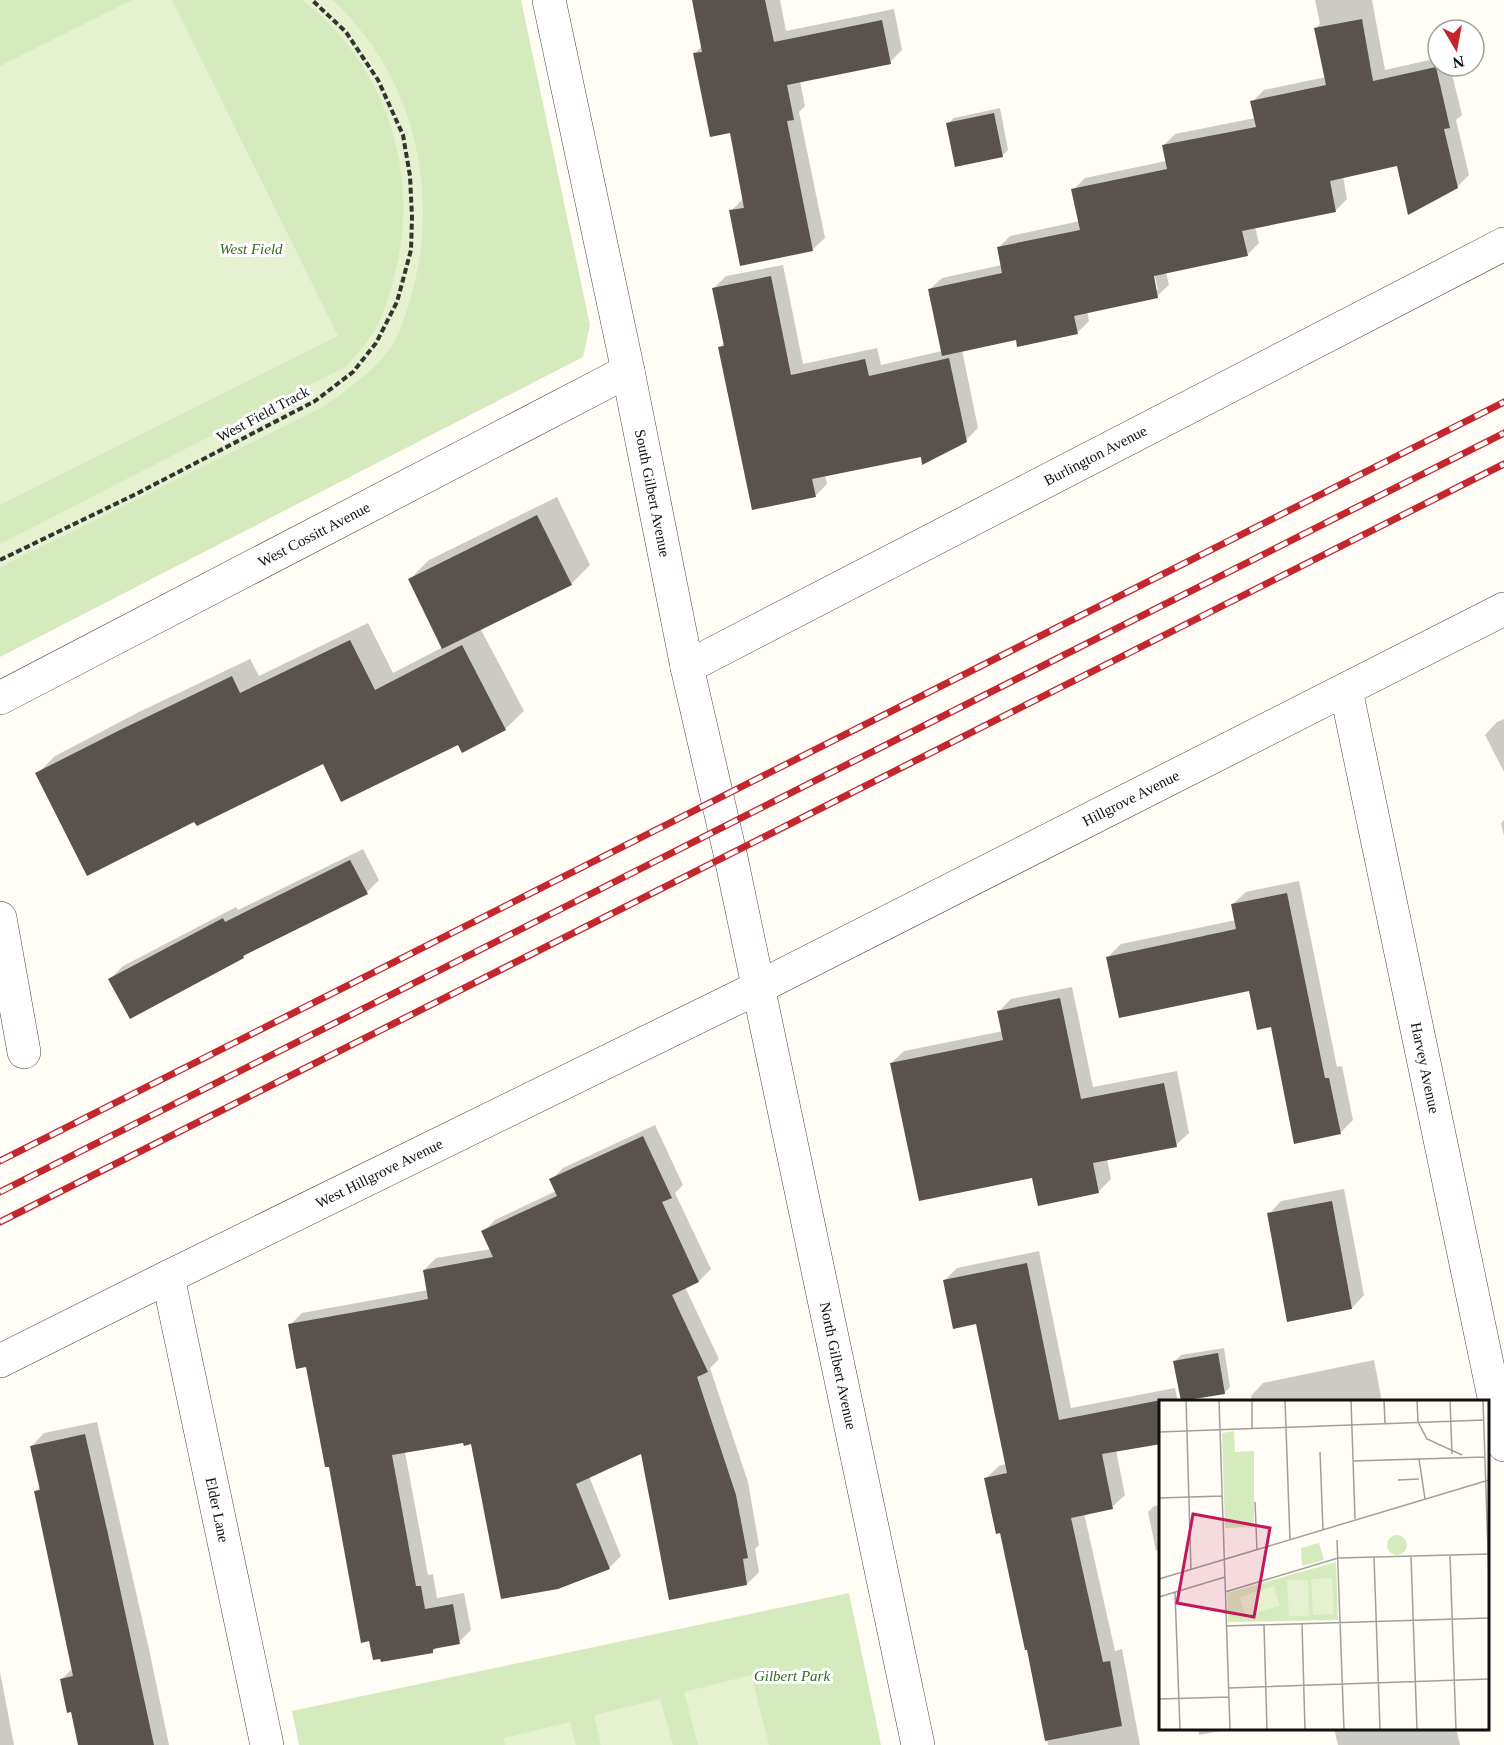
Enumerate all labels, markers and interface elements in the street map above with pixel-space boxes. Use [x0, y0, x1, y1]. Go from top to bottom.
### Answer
north arrow [1426, 18, 1486, 78]
text: N [1451, 53, 1466, 72]
park label: West Field [219, 241, 283, 257]
street label: West Field Track [214, 383, 312, 445]
street label: Burlington Avenue [1041, 422, 1150, 489]
street label: South Gilbert Avenue [632, 428, 673, 559]
street label: West Cossitt Avenue [255, 499, 373, 570]
street label: Hillgrove Avenue [1080, 767, 1182, 829]
street label: Harvey Avenue [1408, 1021, 1442, 1115]
street label: West Hillgrove Avenue [313, 1135, 446, 1211]
street label: North Gilbert Avenue [817, 1301, 859, 1431]
inset map [1159, 1400, 1489, 1730]
street label: Elder Lane [203, 1476, 232, 1544]
park label: Gilbert Park [754, 1668, 830, 1684]

